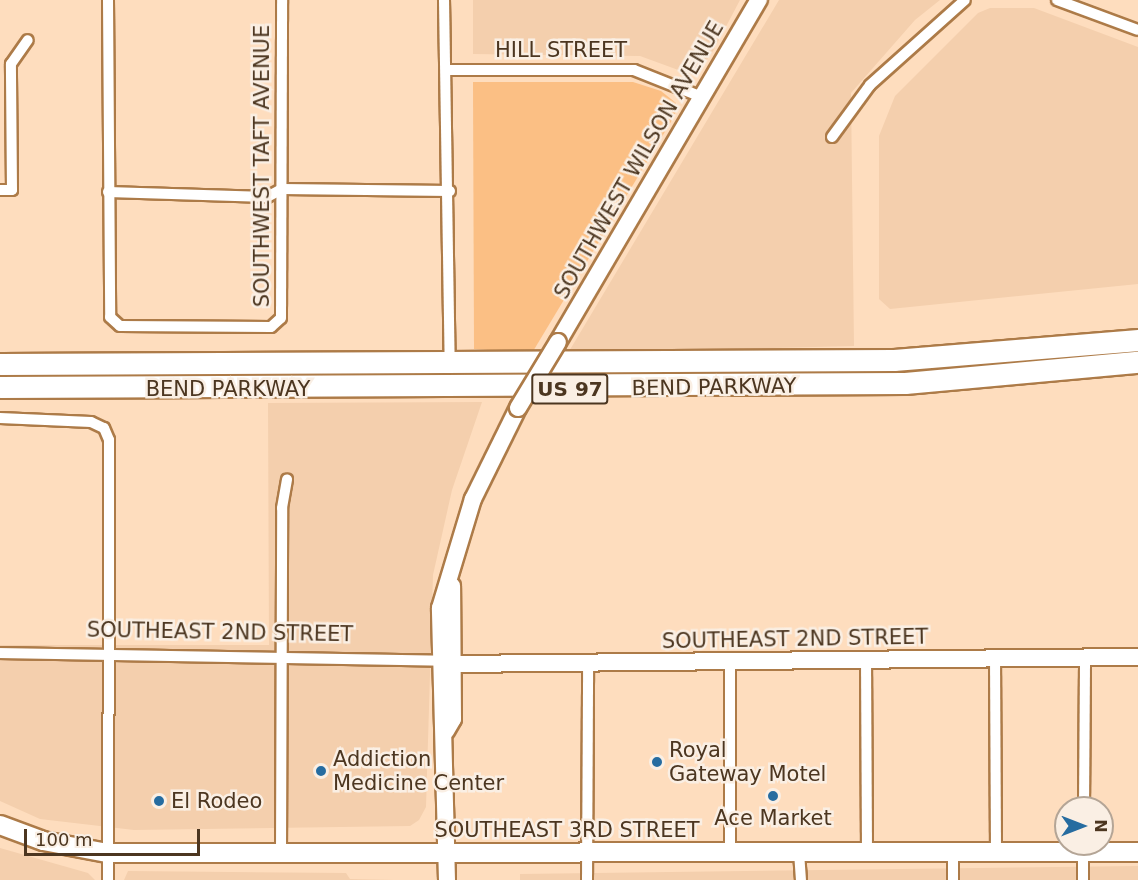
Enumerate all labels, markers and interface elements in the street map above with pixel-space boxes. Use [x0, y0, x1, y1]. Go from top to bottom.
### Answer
street label: SOUTHWEST WILSON AVENUE [549, 17, 729, 303]
street label: SOUTHWEST TAFT AVENUE [249, 25, 275, 307]
street label: HILL STREET [495, 37, 627, 63]
road number: US 97 [531, 372, 609, 406]
street label: BEND PARKWAY [631, 373, 797, 401]
street label: BEND PARKWAY [146, 376, 310, 402]
street label: SOUTHEAST 2ND STREET [87, 617, 353, 647]
street label: SOUTHEAST 2ND STREET [662, 624, 928, 654]
place label: Royal Gateway Motel [669, 737, 826, 787]
place label: Addiction Medicine Center [333, 746, 504, 796]
marker: Royal Gateway Motel [650, 755, 664, 769]
marker: Addiction Medicine Center [314, 764, 328, 778]
place label: El Rodeo [171, 788, 262, 814]
marker: Ace Market [766, 789, 780, 803]
marker: El Rodeo [152, 794, 166, 808]
north arrow [1054, 796, 1114, 856]
place label: Ace Market [714, 805, 832, 831]
scale bar [27, 817, 202, 855]
street label: SOUTHEAST 3RD STREET [434, 817, 700, 843]
text: N [1091, 819, 1110, 833]
text: 100 m [35, 829, 93, 850]

